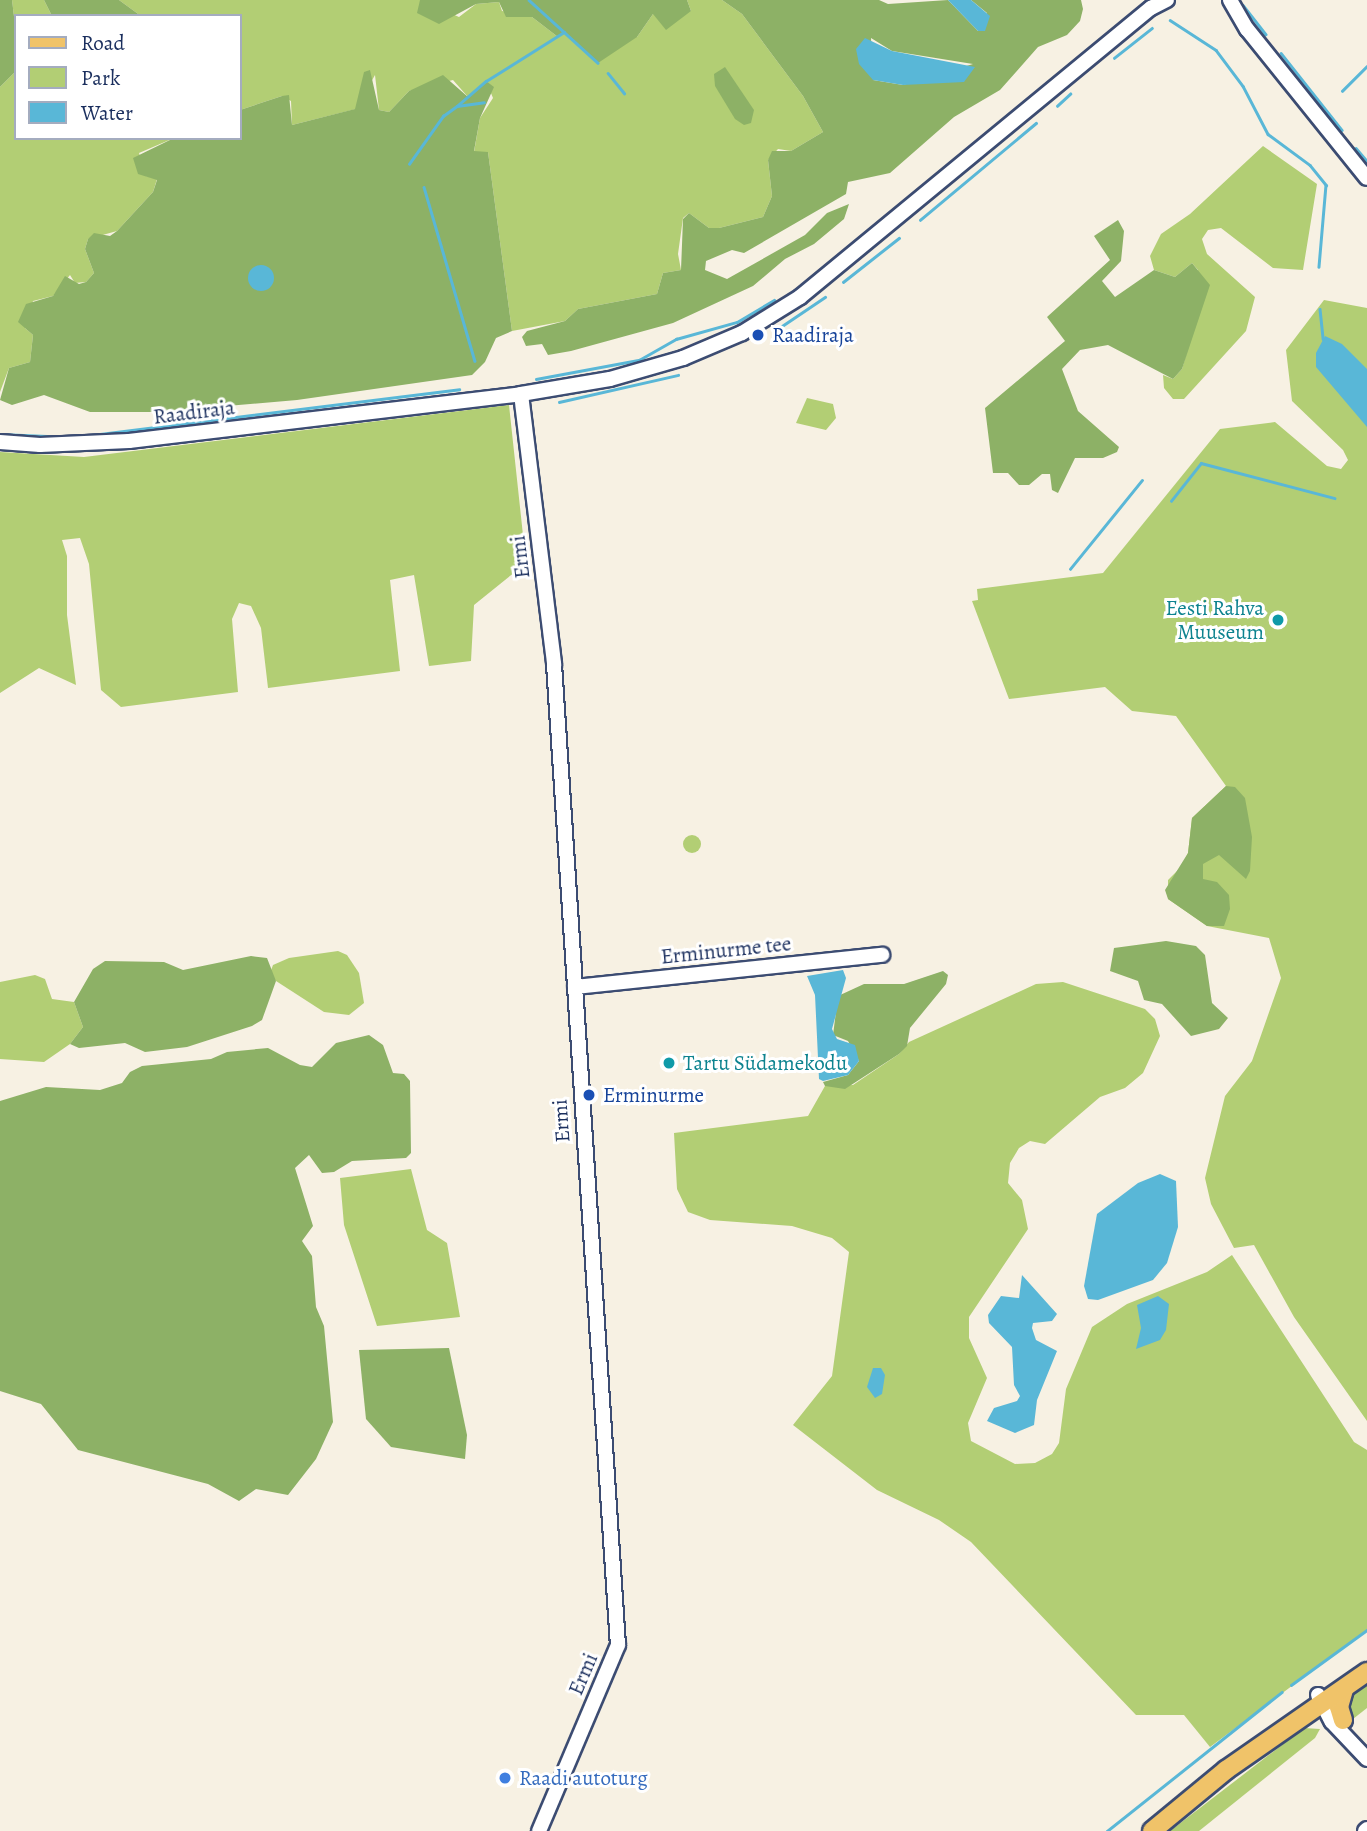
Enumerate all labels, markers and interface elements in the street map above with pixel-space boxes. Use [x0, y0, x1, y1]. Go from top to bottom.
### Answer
legend [14, 14, 242, 140]
text: Road [81, 29, 125, 57]
text: Park [81, 64, 120, 92]
text: Water [81, 99, 133, 127]
place label: Raadiraja [772, 322, 854, 348]
marker: Raadiraja [750, 327, 766, 343]
street label: Raadiraja [152, 395, 236, 429]
street label: Ermi [505, 534, 535, 580]
place label: Eesti Rahva Muuseum [1165, 595, 1264, 645]
marker: Eesti Rahva Muuseum [1270, 612, 1286, 628]
street label: Erminurme tee [660, 931, 792, 969]
place label: Tartu Südamekodu [683, 1050, 847, 1076]
marker: Tartu Südamekodu [661, 1055, 677, 1071]
place label: Erminurme [603, 1082, 704, 1108]
marker: Erminurme [581, 1087, 597, 1103]
street label: Ermi [547, 1099, 575, 1143]
street label: Ermi [563, 1649, 603, 1699]
place label: Raadi autoturg [519, 1765, 648, 1791]
marker: Raadi autoturg [497, 1770, 513, 1786]

